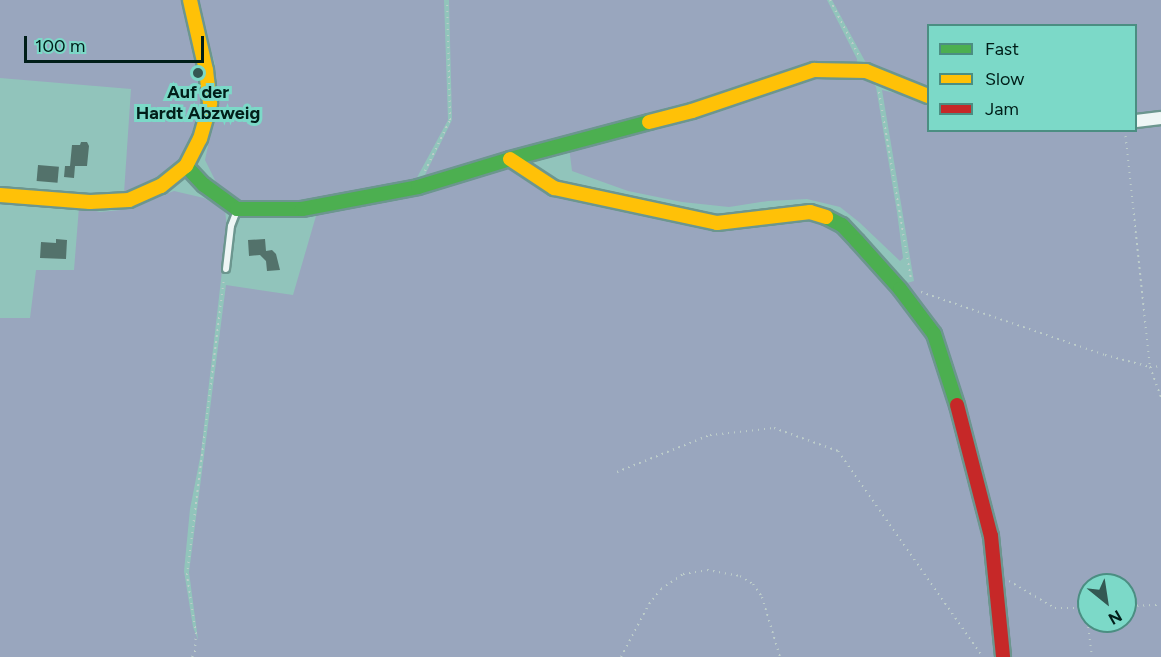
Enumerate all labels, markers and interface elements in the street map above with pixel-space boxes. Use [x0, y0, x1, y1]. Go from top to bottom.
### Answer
scale bar [27, 24, 207, 62]
legend [927, 24, 1137, 132]
text: 100 m [35, 35, 85, 57]
text: Fast [985, 38, 1019, 60]
marker: Auf der Hardt Abzweig [191, 66, 205, 80]
text: Slow [985, 68, 1024, 90]
place label: Auf der Hardt Abzweig [136, 82, 260, 124]
text: Jam [985, 98, 1019, 120]
north arrow [1077, 573, 1137, 633]
text: N [1105, 606, 1125, 629]

